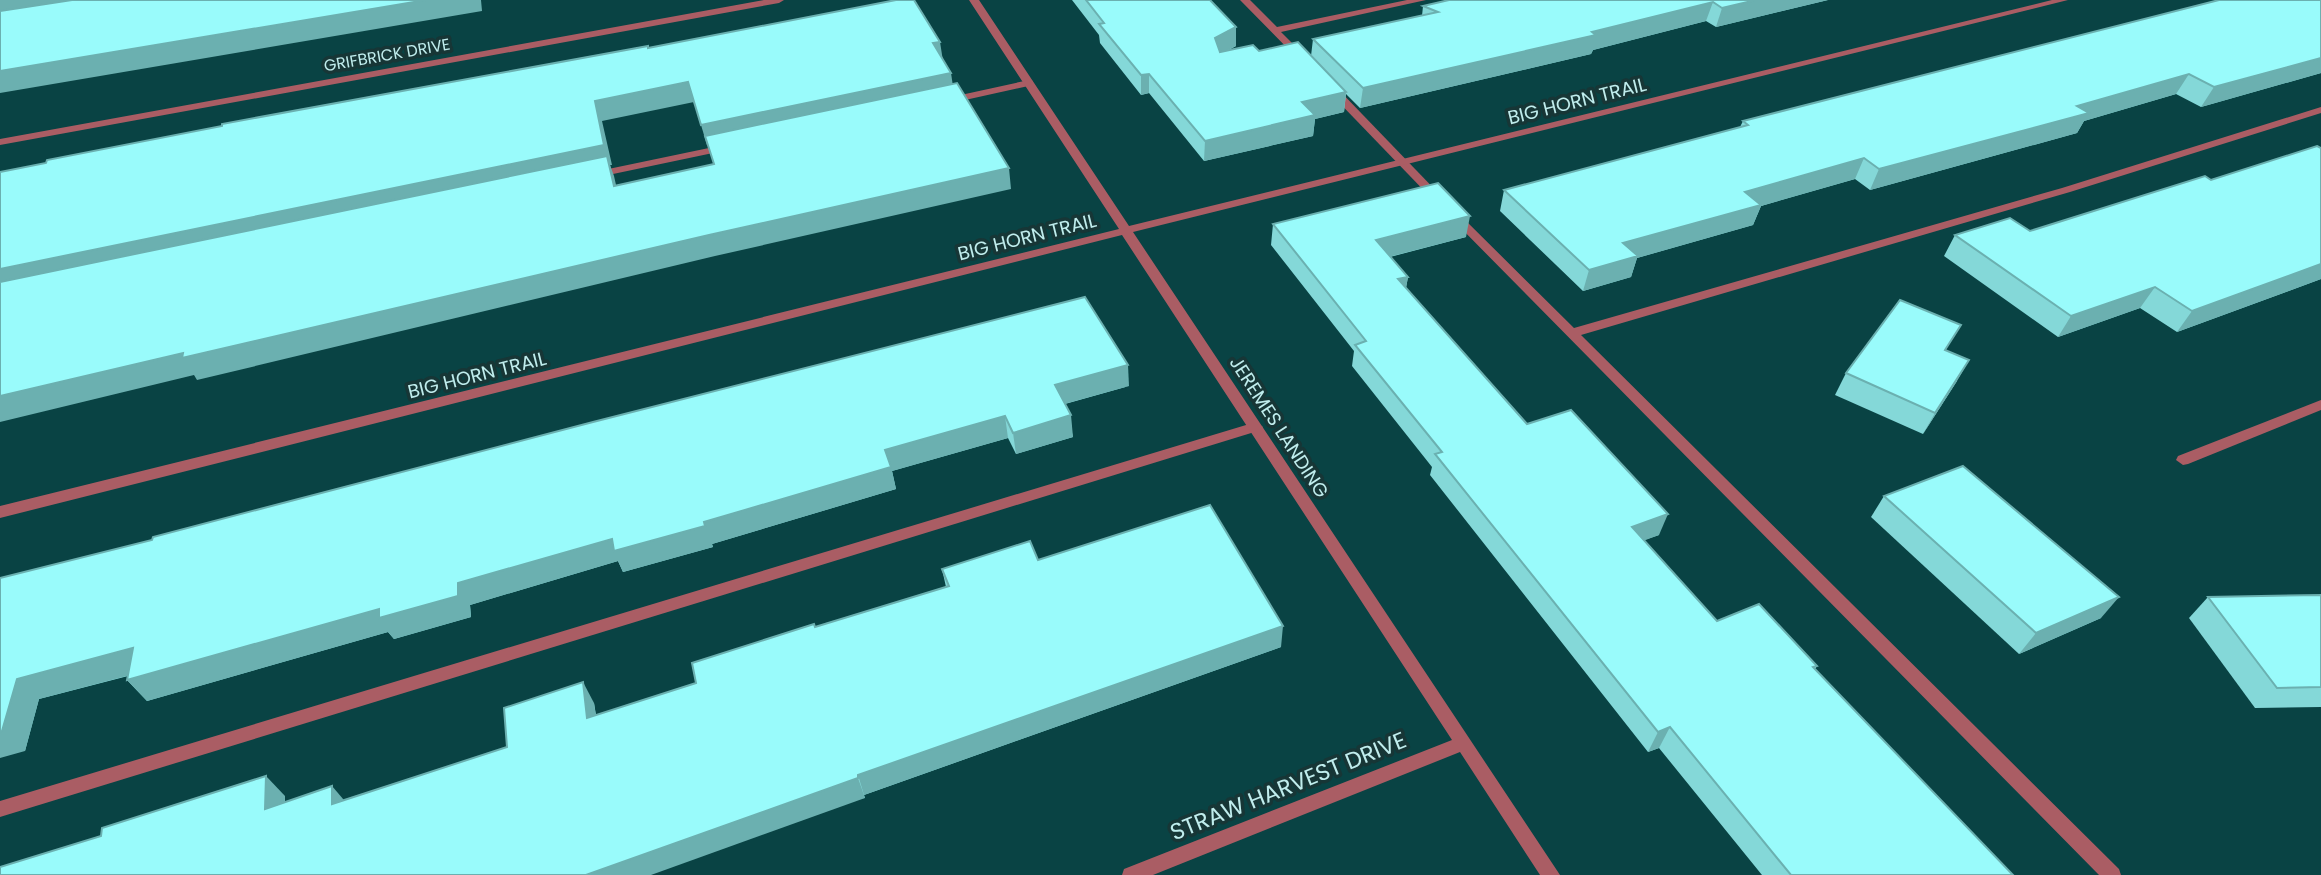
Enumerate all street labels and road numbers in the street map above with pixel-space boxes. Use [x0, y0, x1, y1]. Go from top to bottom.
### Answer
street label: GRIFBRICK DRIVE [322, 33, 452, 77]
street label: BIG HORN TRAIL [1505, 71, 1649, 131]
street label: BIG HORN TRAIL [955, 207, 1099, 267]
street label: BIG HORN TRAIL [405, 345, 549, 405]
street label: JEREMES LANDING [1223, 351, 1335, 503]
street label: STRAW HARVEST DRIVE [1165, 724, 1411, 848]

